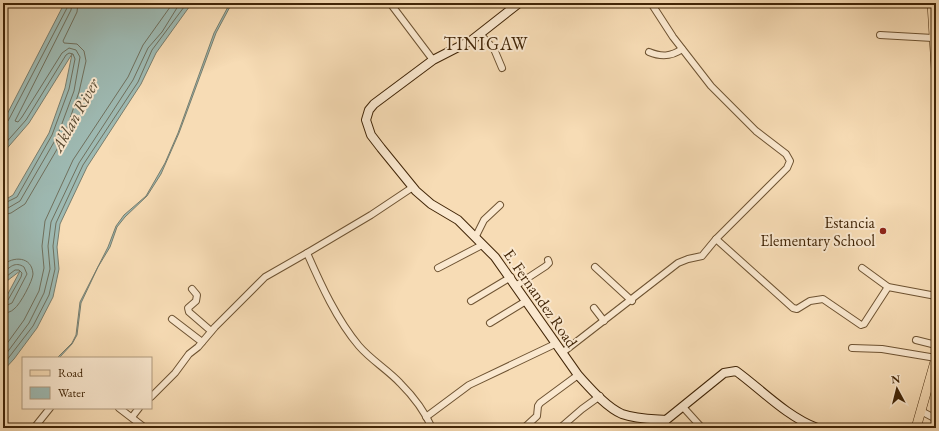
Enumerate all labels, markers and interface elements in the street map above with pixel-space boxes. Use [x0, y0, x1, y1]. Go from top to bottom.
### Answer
district label: TINIGAW [443, 32, 529, 55]
water label: Aklan River [45, 73, 105, 157]
place label: Estancia Elementary School [760, 212, 876, 251]
marker: Estancia Elementary School [878, 226, 888, 236]
street label: E. Fernandez Road [499, 245, 583, 352]
legend [22, 357, 152, 409]
text: Road [58, 365, 84, 381]
north arrow [877, 369, 917, 409]
text: N [891, 372, 901, 387]
text: Water [58, 385, 85, 401]

